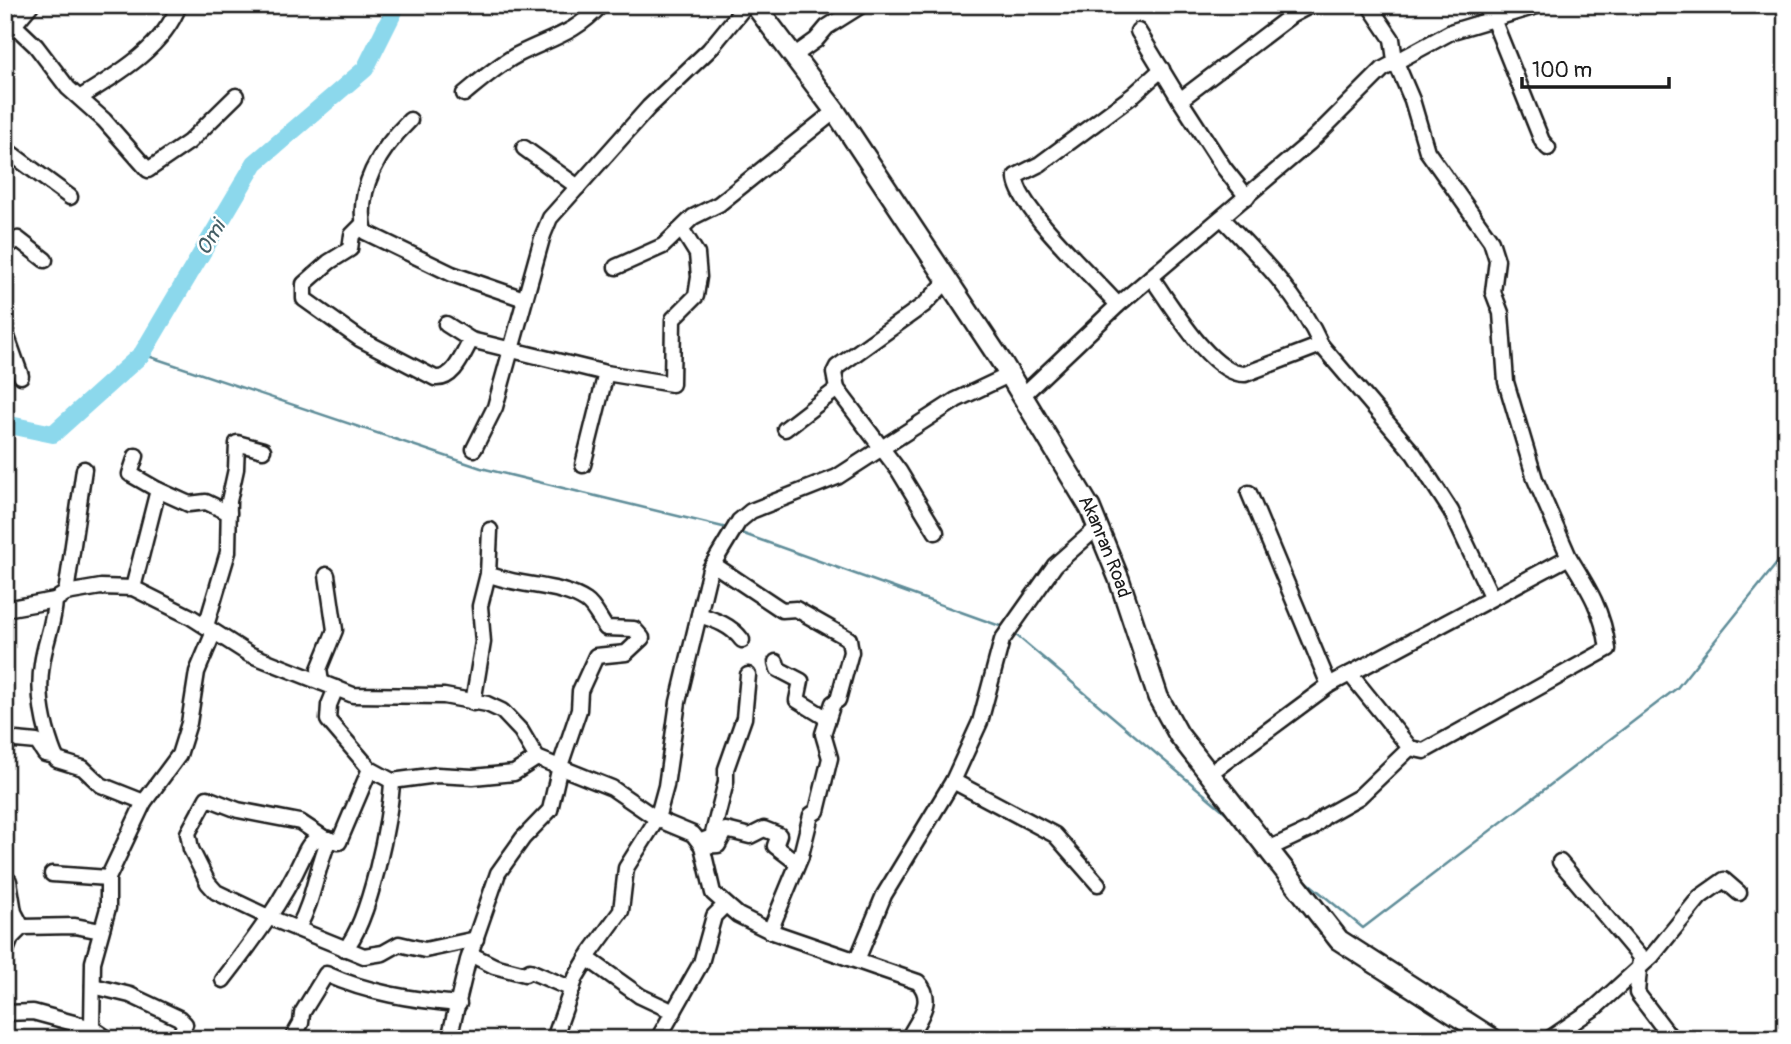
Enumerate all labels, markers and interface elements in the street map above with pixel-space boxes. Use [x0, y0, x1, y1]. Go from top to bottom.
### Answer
scale bar [1522, 46, 1668, 90]
text: 100 m [1532, 57, 1592, 84]
water label: Omi [190, 213, 233, 260]
street label: Akanran Road [1073, 491, 1136, 601]

